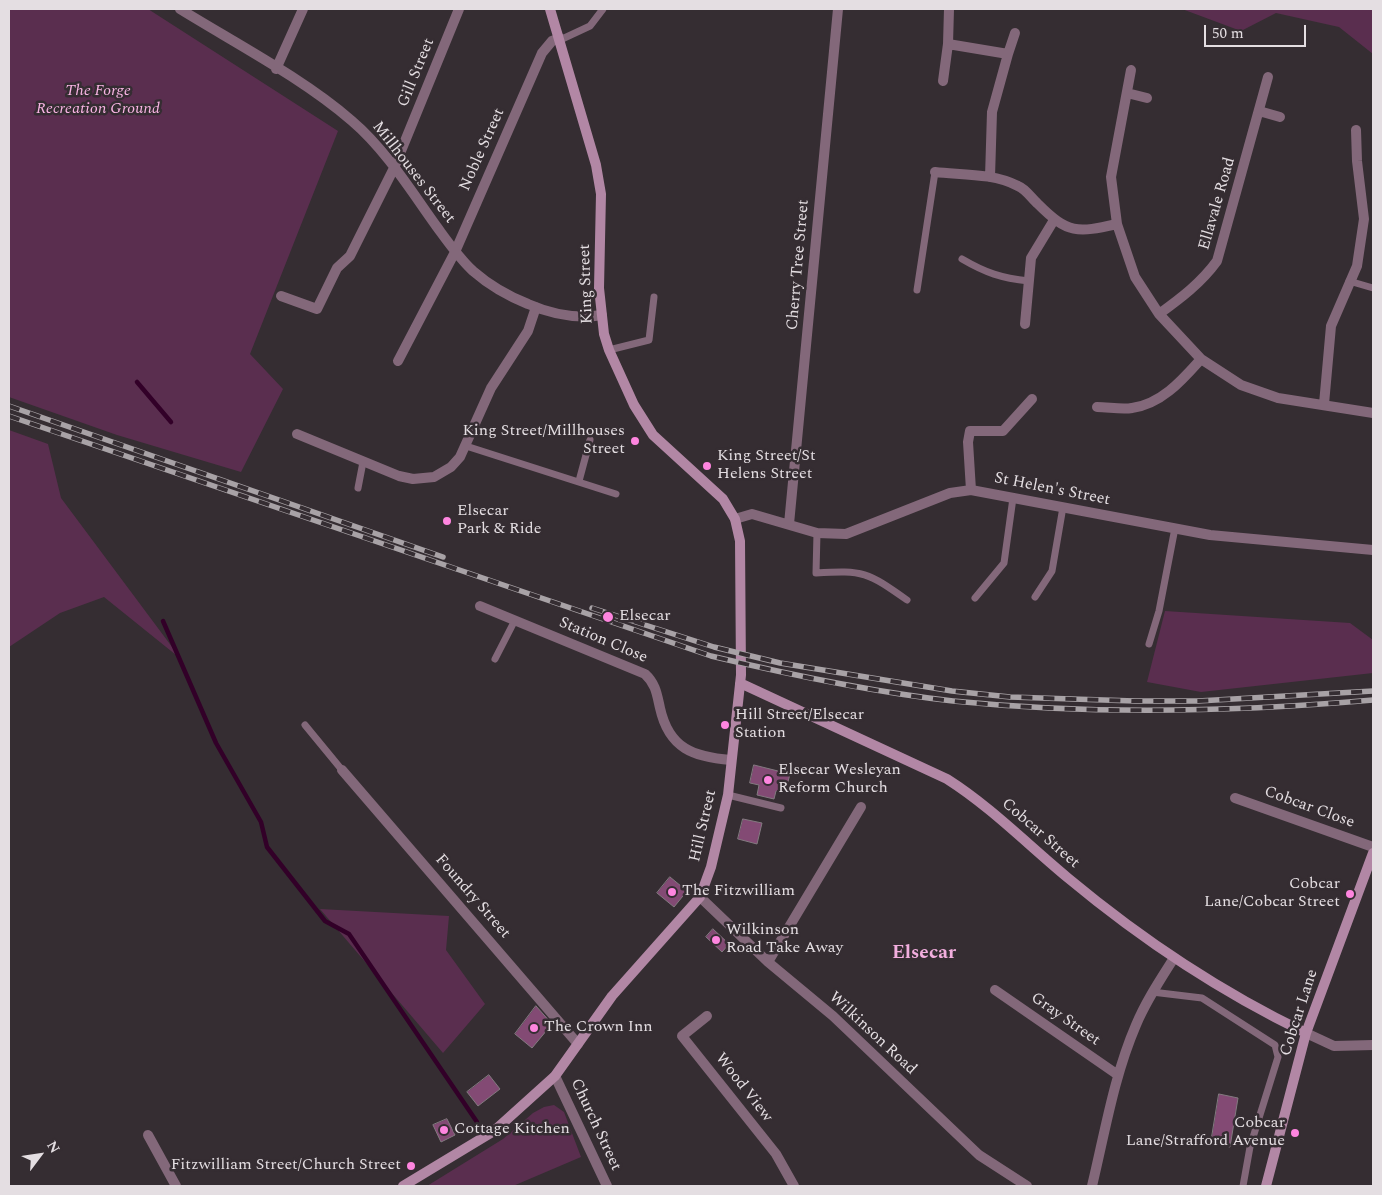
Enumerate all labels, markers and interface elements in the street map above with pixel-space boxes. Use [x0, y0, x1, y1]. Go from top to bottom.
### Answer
scale bar [1207, 15, 1310, 47]
text: 50 m [1212, 22, 1244, 45]
street label: Gill Street [394, 36, 440, 110]
park label: The Forge Recreation Ground [36, 82, 160, 120]
street label: Noble Street [456, 106, 510, 194]
street label: Millhouses Street [367, 118, 459, 228]
street label: Ellavale Road [1196, 155, 1240, 253]
street label: Cherry Tree Street [784, 199, 814, 331]
street label: King Street [576, 244, 598, 324]
place label: King Street/Millhouses Street [462, 422, 625, 460]
marker: King Street/Millhouses Street [629, 435, 641, 447]
place label: King Street/St Helens Street [717, 447, 816, 485]
marker: King Street/St Helens Street [701, 460, 713, 472]
street label: St Helen's Street [992, 469, 1112, 511]
place label: Elsecar Park & Ride [457, 502, 541, 540]
marker: Elsecar Park & Ride [441, 515, 453, 527]
place label: Elsecar [619, 607, 671, 627]
marker: Elsecar [601, 610, 615, 624]
street label: Station Close [556, 614, 650, 668]
place label: Hill Street/Elsecar Station [735, 706, 864, 744]
marker: Hill Street/Elsecar Station [719, 719, 731, 731]
place label: Elsecar Wesleyan Reform Church [778, 761, 901, 799]
marker: Elsecar Wesleyan Reform Church [762, 774, 774, 786]
street label: Cobcar Close [1261, 783, 1357, 833]
street label: Hill Street [686, 788, 722, 864]
street label: Cobcar Street [997, 795, 1083, 873]
street label: Foundry Street [430, 851, 514, 943]
place label: Cobcar Lane/Cobcar Street [1204, 875, 1340, 913]
place label: The Fitzwilliam [682, 882, 795, 902]
marker: The Fitzwilliam [666, 886, 678, 898]
marker: Cobcar Lane/Cobcar Street [1344, 888, 1356, 900]
place label: Wilkinson Road Take Away [726, 921, 843, 959]
marker: Wilkinson Road Take Away [710, 934, 722, 946]
district label: Elsecar [892, 943, 956, 965]
street label: Cobcar Lane [1277, 967, 1323, 1059]
street label: Wilkinson Road [824, 988, 920, 1080]
street label: Gray Street [1027, 989, 1103, 1051]
place label: The Crown Inn [544, 1018, 653, 1038]
marker: The Crown Inn [528, 1022, 540, 1034]
street label: Wood View [710, 1050, 776, 1126]
street label: Church Street [565, 1076, 625, 1174]
place label: Cobcar Lane/Strafford Avenue [1126, 1114, 1285, 1152]
place label: Cottage Kitchen [454, 1120, 570, 1140]
marker: Cottage Kitchen [438, 1124, 450, 1136]
marker: Cobcar Lane/Strafford Avenue [1289, 1127, 1301, 1139]
north arrow [15, 1130, 65, 1180]
text: N [41, 1137, 65, 1157]
place label: Fitzwilliam Street/Church Street [171, 1156, 401, 1176]
marker: Fitzwilliam Street/Church Street [405, 1160, 417, 1172]

